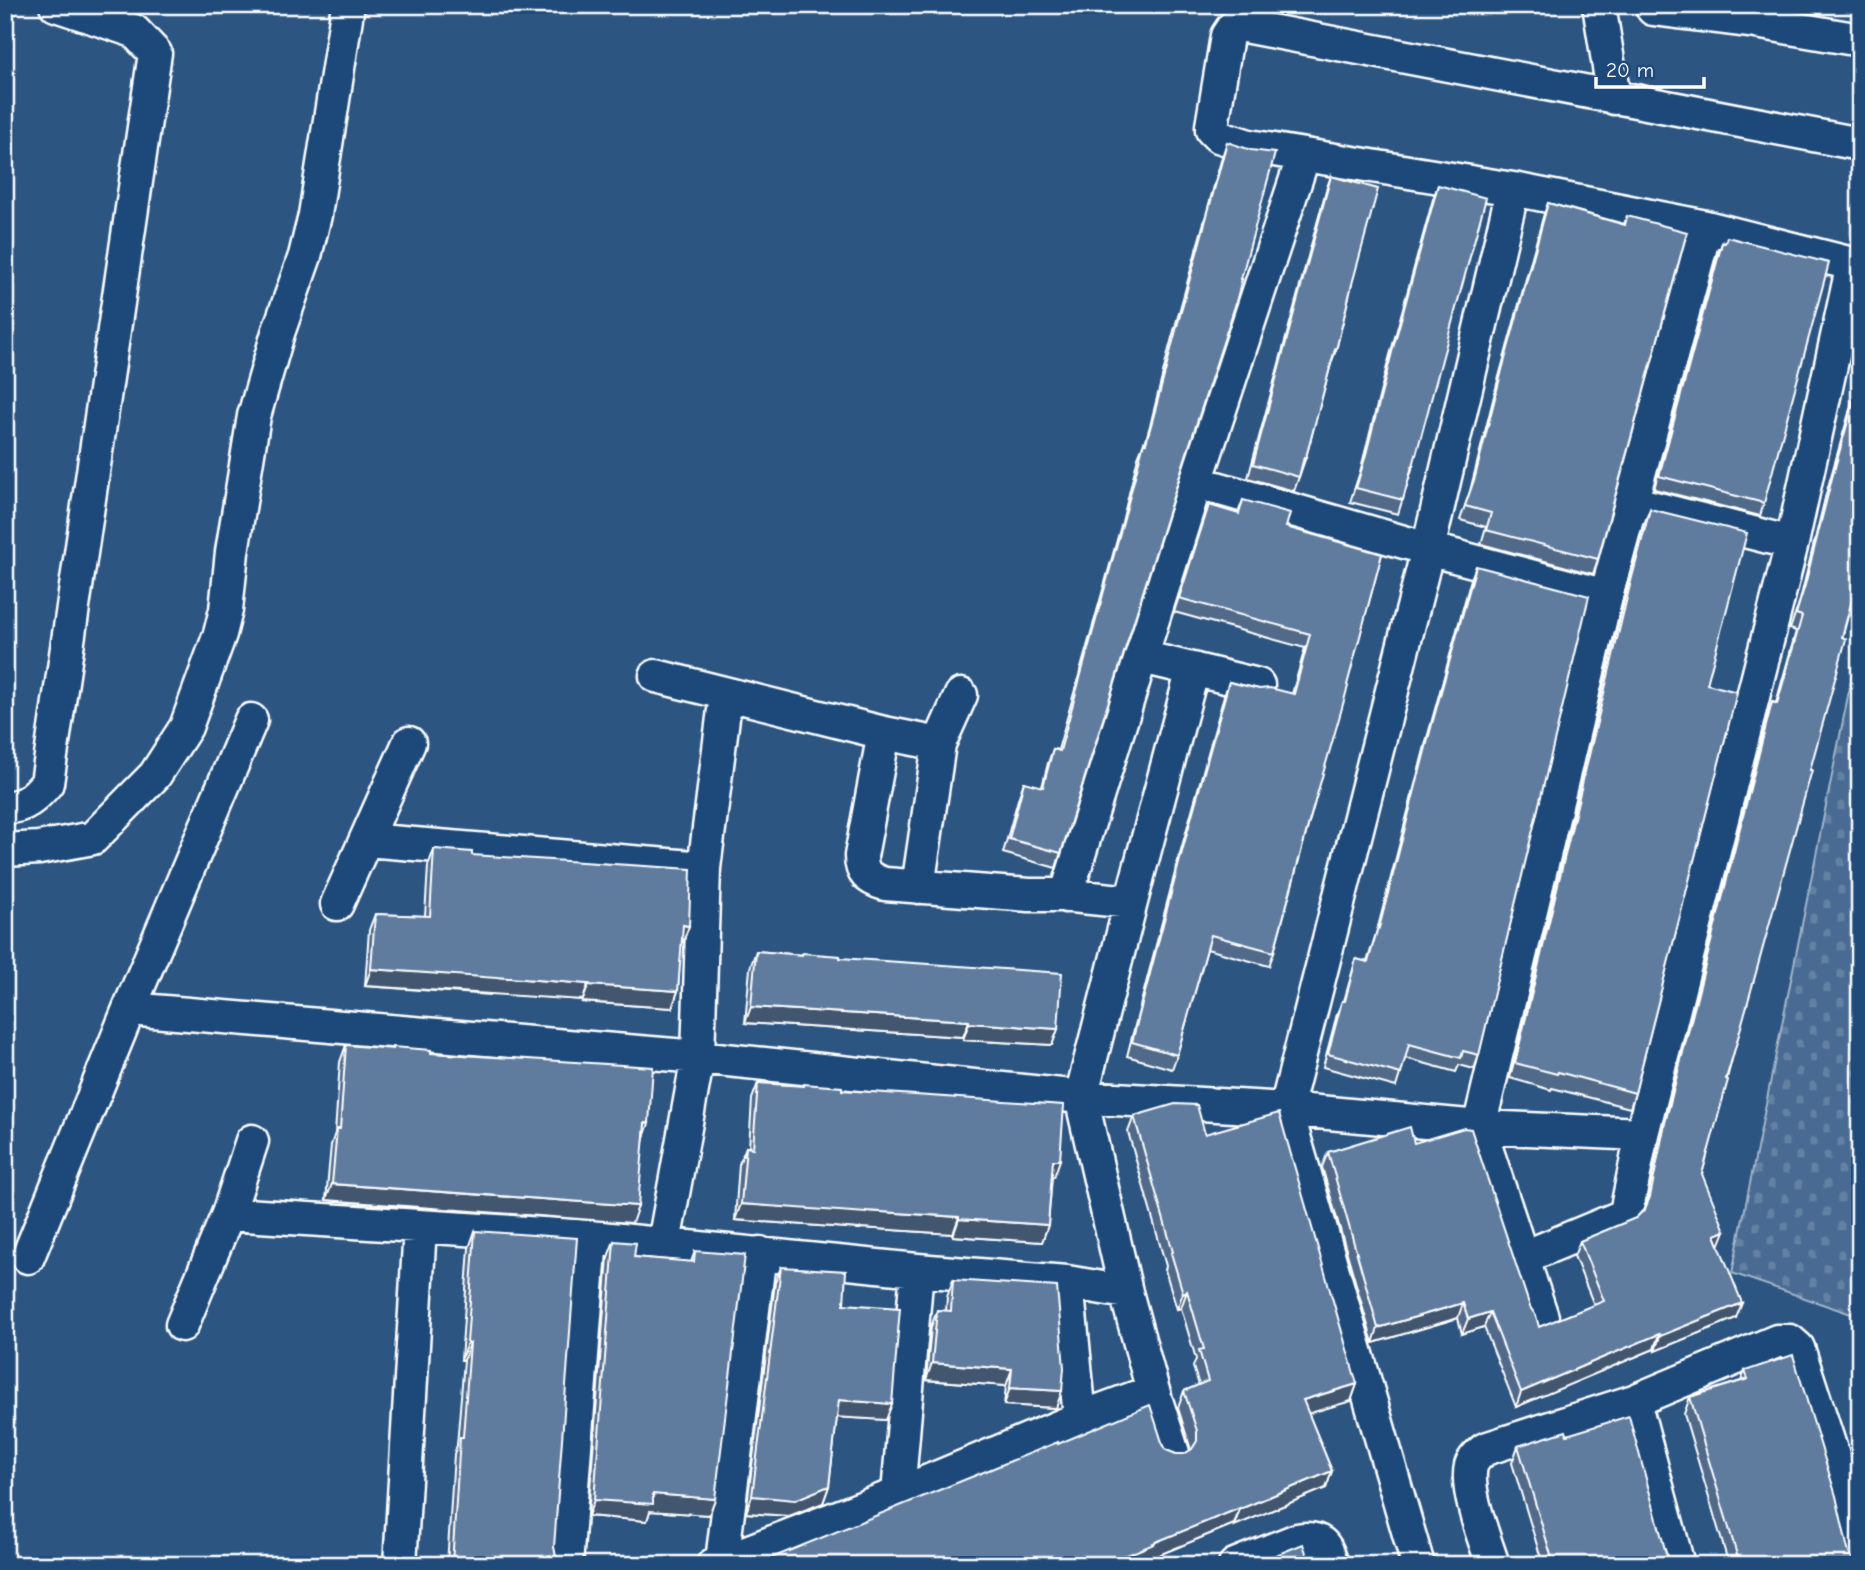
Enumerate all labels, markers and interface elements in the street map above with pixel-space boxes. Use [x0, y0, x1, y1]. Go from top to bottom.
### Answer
scale bar [1596, 46, 1704, 90]
text: 20 m [1606, 58, 1654, 82]

